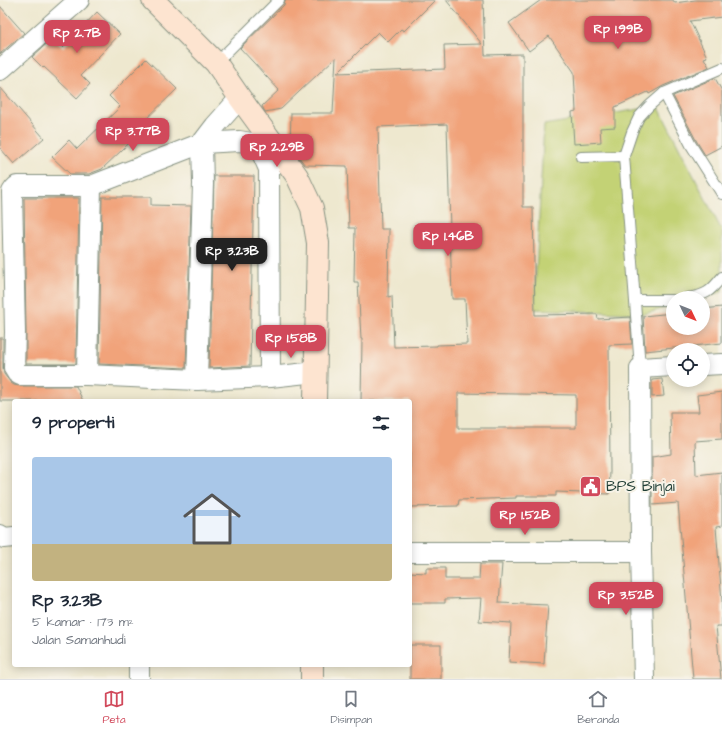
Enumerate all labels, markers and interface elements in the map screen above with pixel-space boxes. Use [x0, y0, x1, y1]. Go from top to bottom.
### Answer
pin: Rp 1.99B [577, 16, 659, 50]
pin: Rp 2.7B [40, 20, 114, 54]
text: Rp 1.99B [593, 20, 643, 38]
text: Rp 2.7B [53, 24, 101, 42]
pin: Rp 3.77B [92, 118, 174, 152]
text: Rp 3.77B [105, 122, 161, 140]
pin: Rp 2.29B [236, 134, 318, 168]
text: Rp 2.29B [249, 138, 305, 156]
pin: Rp 1.46B [407, 223, 489, 257]
text: Rp 1.46B [422, 227, 474, 245]
pin: Rp 3.23B [191, 238, 273, 272]
text: Rp 3.23B [205, 242, 259, 260]
north arrow [666, 291, 710, 335]
map controls [666, 291, 710, 387]
pin: Rp 1.58B [250, 325, 332, 359]
text: Rp 1.58B [265, 329, 317, 347]
button: locate [666, 343, 710, 387]
text: 9 properti [32, 411, 114, 435]
icon: filters [370, 412, 392, 434]
public building icon: BPS Binjai [577, 473, 603, 499]
place label: BPS Binjai [606, 476, 676, 497]
icon: home [176, 483, 248, 555]
pin: Rp 1.52B [484, 502, 566, 536]
text: Rp 1.52B [499, 506, 551, 524]
pin: Rp 3.52B [585, 582, 667, 616]
text: Rp 3.52B [598, 586, 654, 604]
text: Rp 3.23B [32, 589, 102, 613]
text: 5 kamar · 173 m² [32, 613, 134, 631]
text: Jalan Samanhudi [32, 631, 126, 649]
tab: Peta [103, 688, 126, 727]
tab: Disimpan [331, 688, 372, 727]
tab: Beranda [577, 688, 619, 727]

